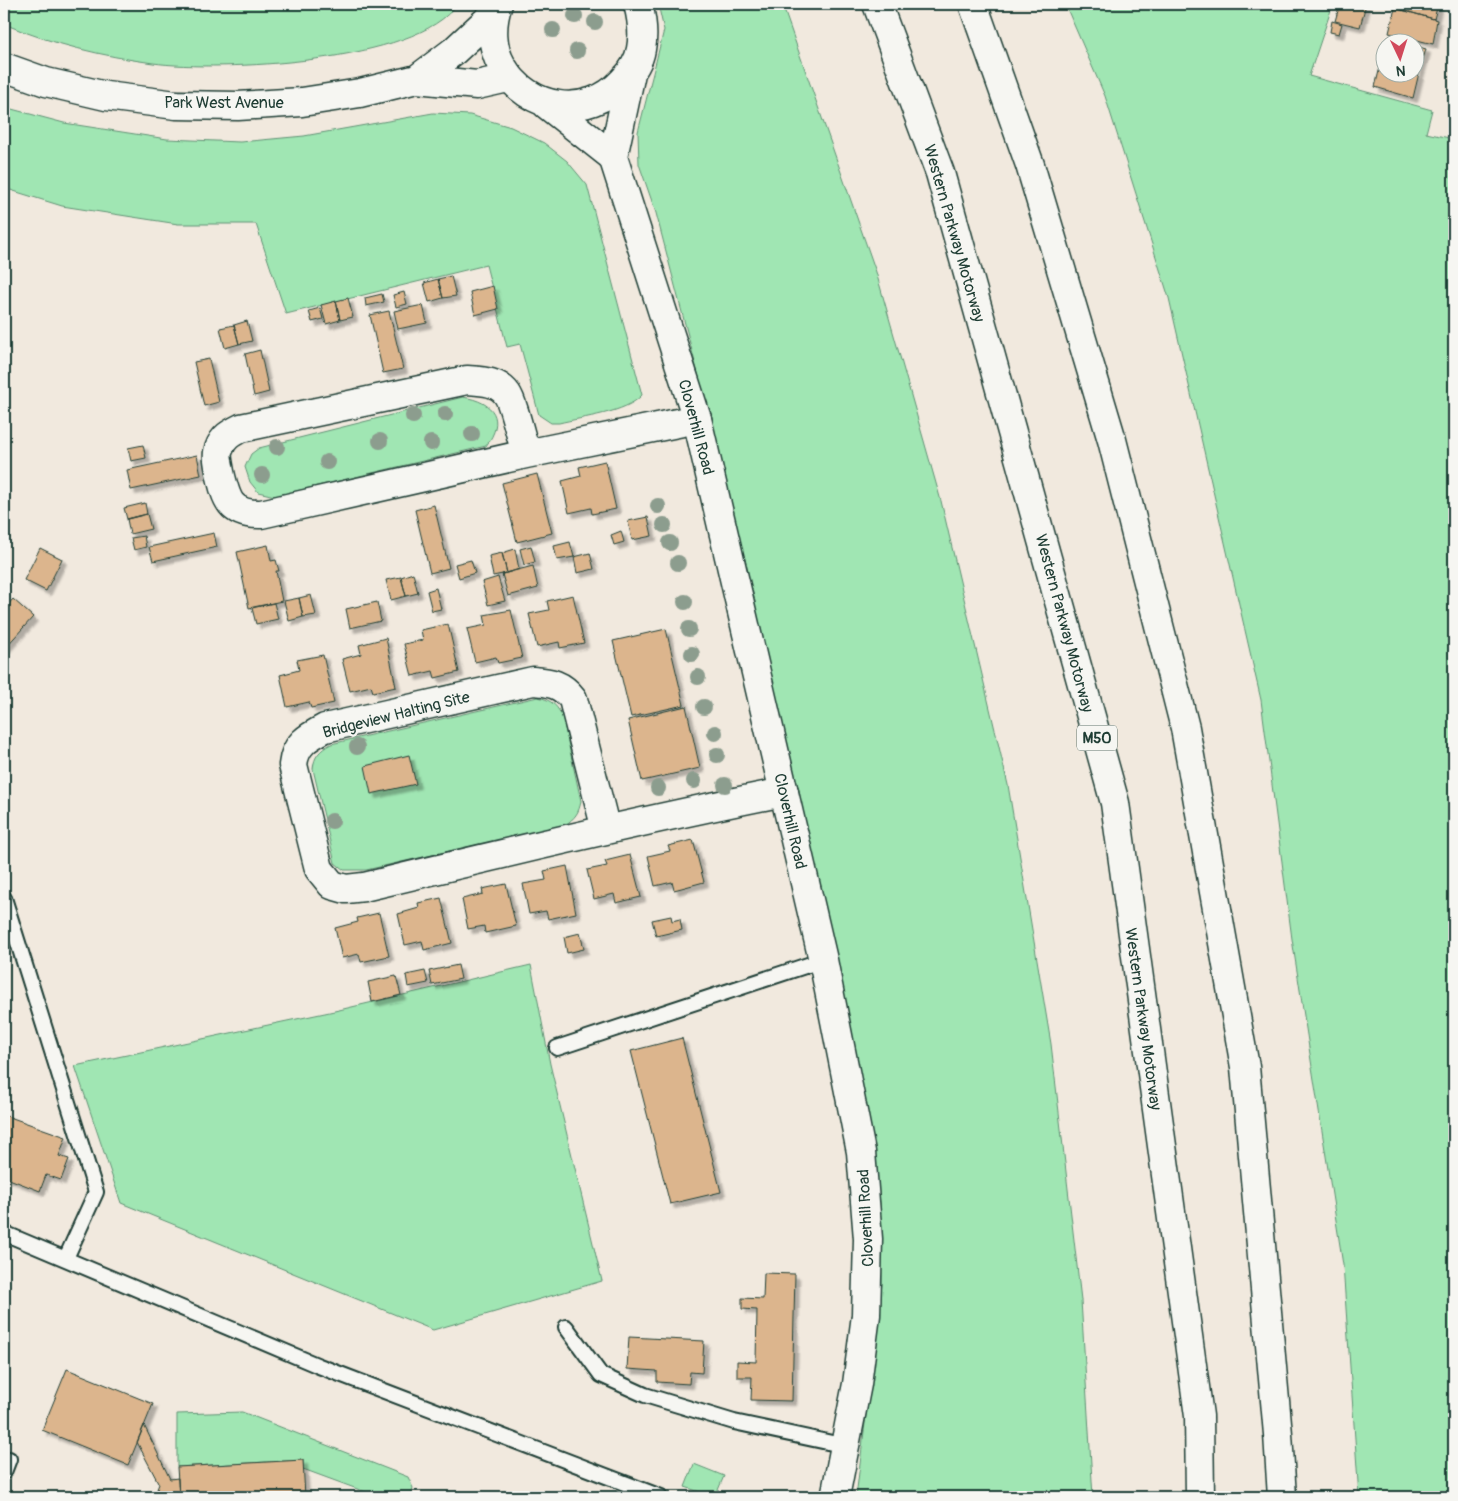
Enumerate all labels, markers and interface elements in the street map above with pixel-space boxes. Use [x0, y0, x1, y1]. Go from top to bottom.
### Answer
north arrow [1376, 32, 1426, 82]
text: N [1396, 62, 1406, 79]
street label: Park West Avenue [164, 93, 284, 113]
street label: Western Parkway Motorway [919, 142, 989, 325]
street label: Cloverhill Road [674, 377, 718, 477]
street label: Western Parkway Motorway [1031, 532, 1098, 715]
street label: Bridgeview Halting Site [321, 687, 472, 743]
road number: M50 [1077, 726, 1117, 750]
street label: Cloverhill Road [769, 771, 811, 871]
street label: Western Parkway Motorway [1120, 927, 1166, 1112]
street label: Cloverhill Road [853, 1169, 879, 1267]

